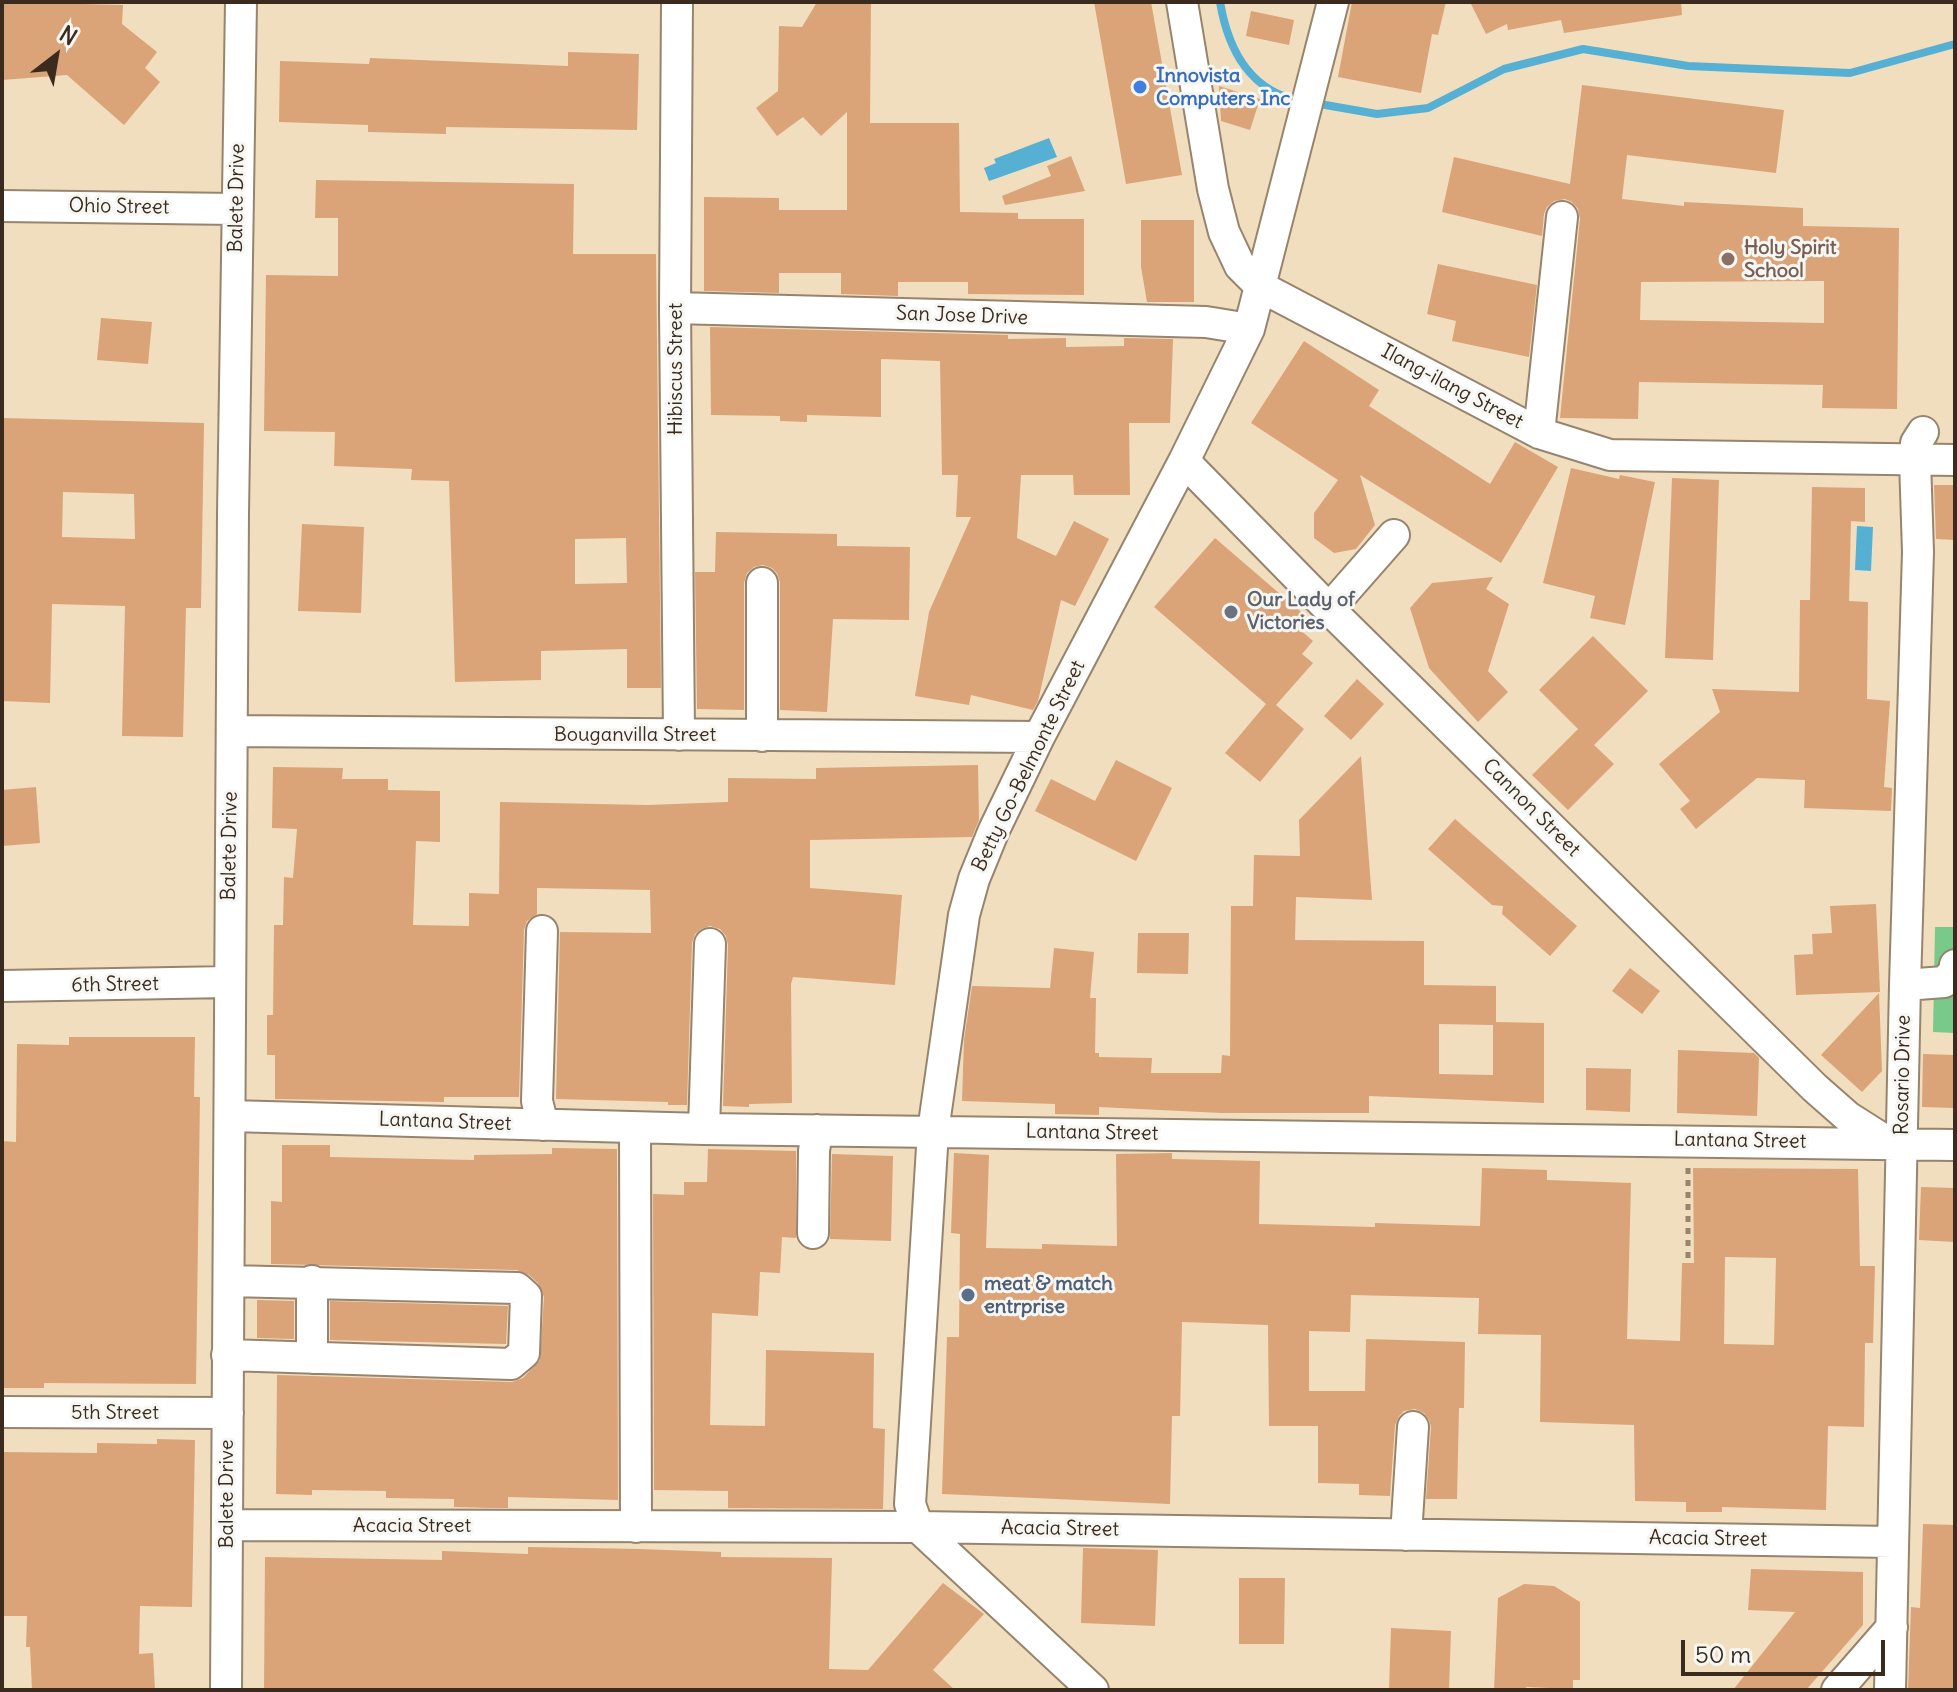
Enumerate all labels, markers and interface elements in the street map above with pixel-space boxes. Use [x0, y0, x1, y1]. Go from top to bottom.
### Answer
north arrow [16, 16, 96, 96]
text: N [55, 20, 82, 51]
place label: Innovista Computers Inc [1156, 64, 1290, 111]
marker: Innovista Computers Inc [1131, 78, 1149, 96]
street label: Balete Drive [224, 143, 250, 253]
street label: Ohio Street [68, 194, 170, 220]
place label: Holy Spirit School [1744, 236, 1837, 283]
marker: Holy Spirit School [1719, 250, 1737, 268]
street label: San Jose Drive [896, 302, 1028, 330]
street label: Hibiscus Street [664, 303, 688, 435]
street label: Ilang-ilang Street [1377, 340, 1527, 434]
place label: Our Lady of Victories [1247, 588, 1355, 635]
marker: Our Lady of Victories [1222, 603, 1240, 621]
street label: Betty Go-Belmonte Street [967, 657, 1091, 875]
street label: Bouganvilla Street [554, 723, 716, 747]
street label: Cannon Street [1477, 754, 1585, 862]
street label: Balete Drive [217, 791, 243, 901]
street label: 6th Street [71, 972, 159, 998]
street label: Rosario Drive [1890, 1015, 1916, 1135]
street label: Lantana Street [378, 1108, 512, 1136]
street label: Lantana Street [1025, 1120, 1159, 1146]
street label: Lantana Street [1673, 1128, 1807, 1154]
place label: meat & match entrprise [984, 1272, 1113, 1319]
marker: meat & match entrprise [959, 1286, 977, 1304]
street label: 5th Street [71, 1401, 159, 1425]
street label: Balete Drive [215, 1439, 239, 1549]
street label: Acacia Street [353, 1514, 471, 1538]
street label: Acacia Street [1001, 1516, 1119, 1542]
street label: Acacia Street [1649, 1526, 1767, 1552]
scale bar [1685, 1624, 1889, 1674]
text: 50 m [1695, 1639, 1751, 1669]

